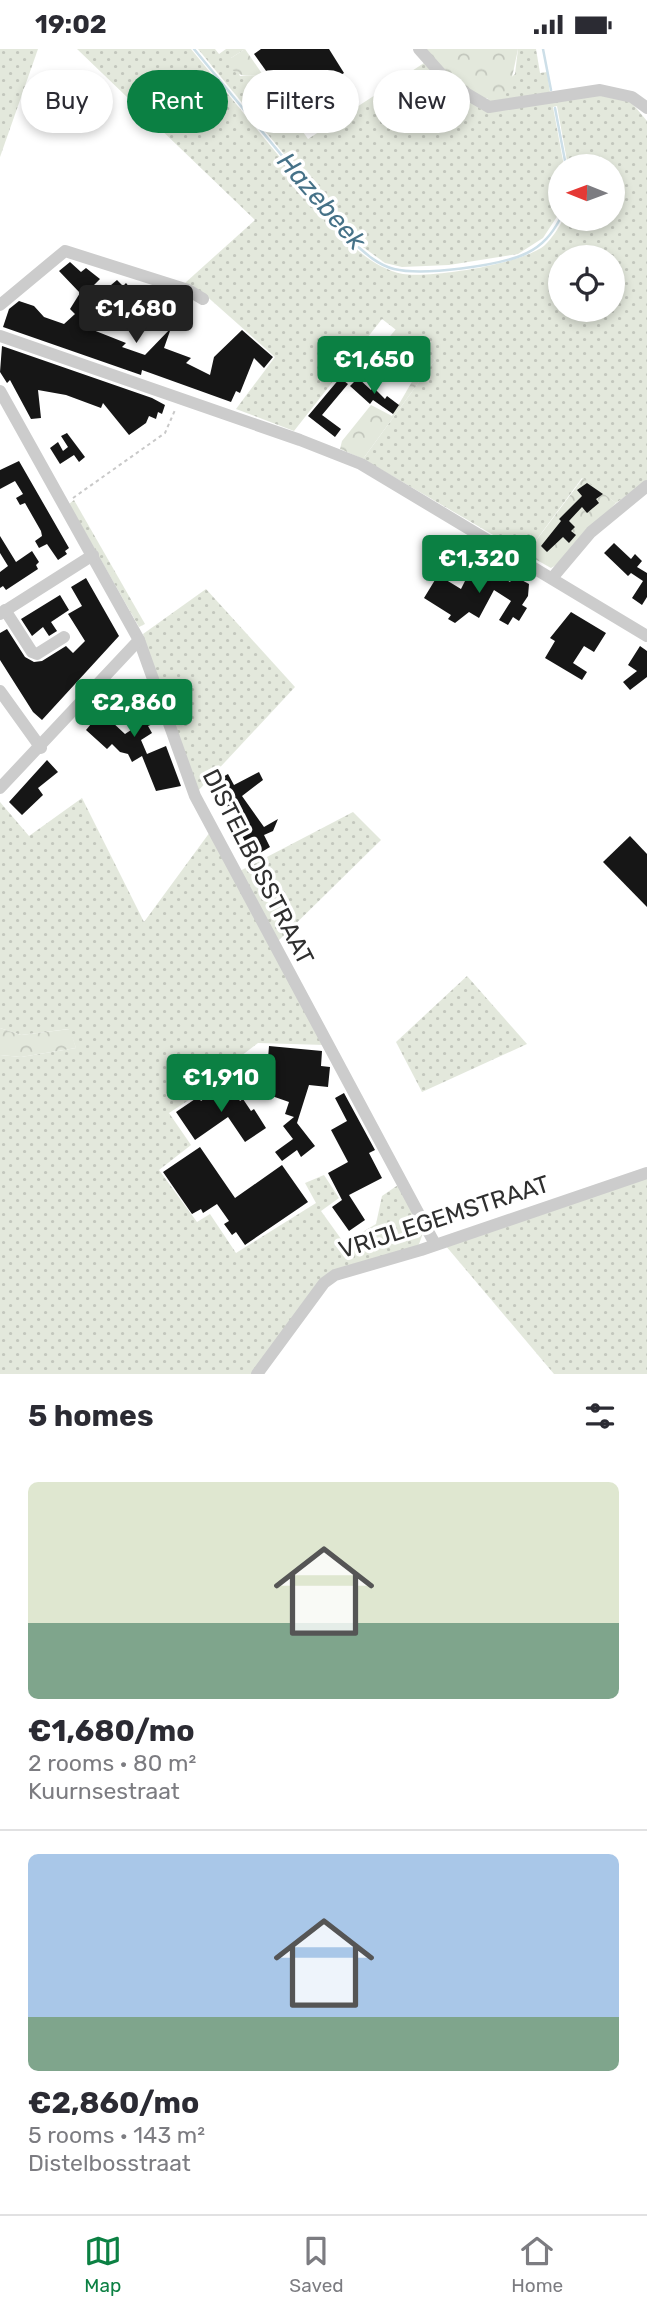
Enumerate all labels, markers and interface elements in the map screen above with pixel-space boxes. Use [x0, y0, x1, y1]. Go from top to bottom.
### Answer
text: 19:02 [35, 9, 107, 40]
chip: Buy [21, 70, 113, 133]
chip: Rent [127, 70, 228, 133]
chip: Filters [242, 70, 359, 133]
chip: New [373, 70, 470, 133]
water label: Hazebeek [271, 146, 373, 257]
north arrow [548, 154, 625, 231]
map controls [548, 154, 625, 322]
button: locate [548, 245, 625, 322]
pin: €1,680 [79, 285, 193, 345]
text: €1,680 [95, 294, 177, 322]
pin: €1,650 [317, 337, 431, 396]
text: €1,650 [333, 345, 415, 373]
pin: €1,320 [422, 535, 536, 595]
text: €1,320 [438, 544, 520, 572]
pin: €2,860 [77, 679, 191, 739]
text: €2,860 [91, 688, 177, 716]
street label: DISTELBOSSTRAAT [197, 765, 319, 970]
pin: €1,910 [164, 1055, 278, 1114]
text: €1,910 [183, 1063, 259, 1091]
street label: VRIJLEGEMSTRAAT [335, 1170, 553, 1264]
icon: filters [581, 1397, 619, 1435]
text: 5 homes [28, 1398, 154, 1434]
icon: home [261, 1528, 387, 1654]
text: €1,680/mo [28, 1713, 195, 1749]
text: 2 rooms · 80 m² [28, 1749, 196, 1777]
text: Kuurnsestraat [28, 1777, 180, 1805]
icon: home [261, 1900, 387, 2026]
text: €2,860/mo [28, 2085, 199, 2121]
text: 5 rooms · 143 m² [28, 2121, 205, 2149]
text: Distelbosstraat [28, 2149, 191, 2177]
tab: Map [84, 2232, 122, 2297]
tab: Saved [289, 2232, 344, 2297]
tab: Home [511, 2232, 563, 2297]

